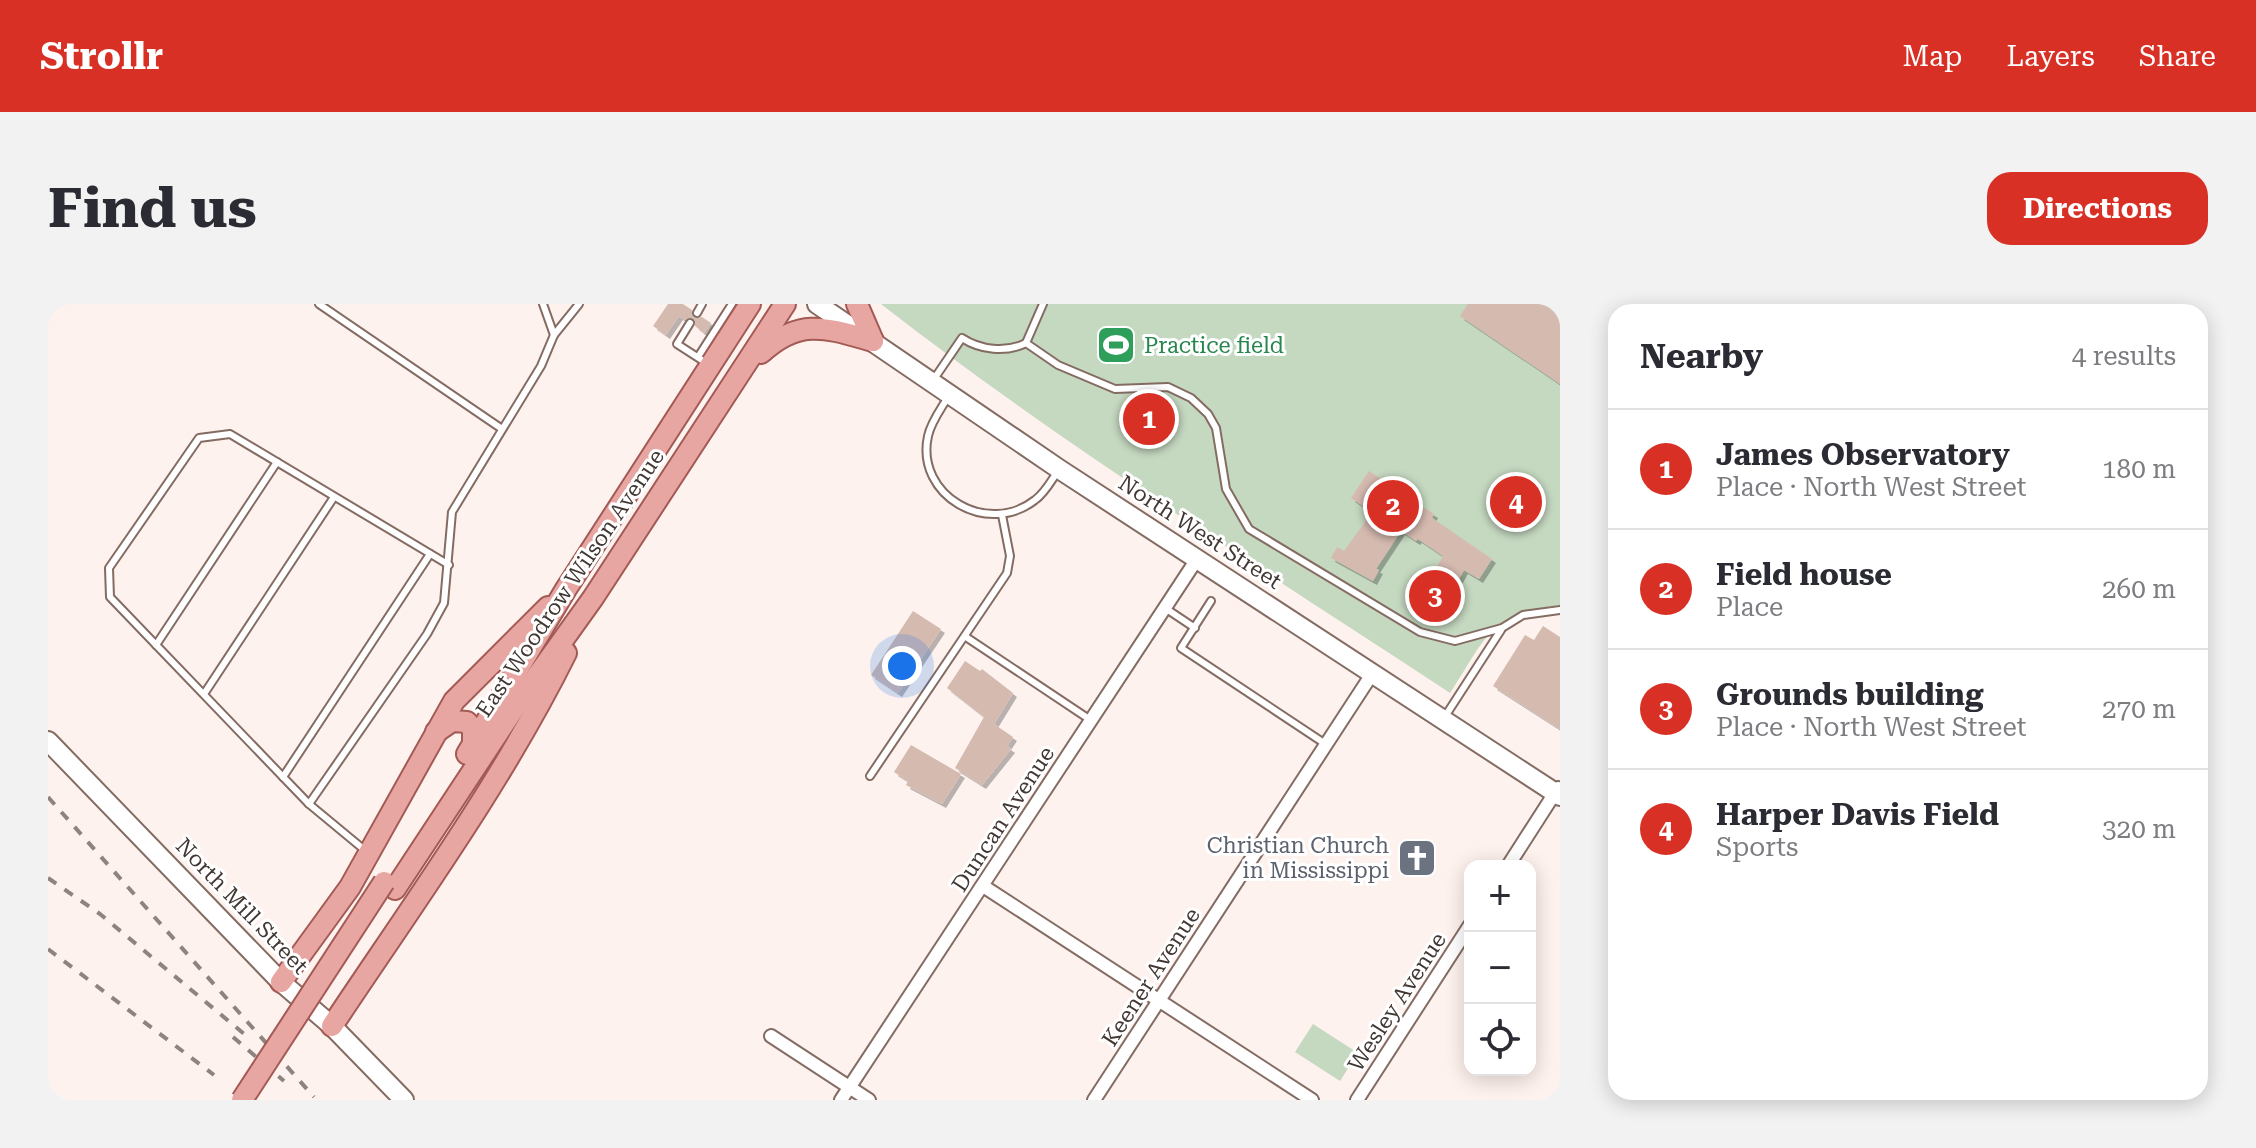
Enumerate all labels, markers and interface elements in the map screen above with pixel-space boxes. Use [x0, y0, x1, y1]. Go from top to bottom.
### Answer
text: Strollr [40, 34, 163, 78]
text: Map [1903, 40, 1962, 73]
text: Layers [2006, 40, 2095, 73]
text: Share [2139, 40, 2216, 73]
button: Directions [1987, 172, 2208, 245]
text: Find us [48, 175, 257, 241]
sports icon: Practice field [1095, 324, 1137, 366]
place label: Practice field [1144, 333, 1284, 358]
text: Nearby [1640, 336, 1763, 376]
text: 4 results [2072, 341, 2176, 371]
pin: 1 [1123, 389, 1175, 449]
text: James Observatory [1716, 437, 2010, 472]
street label: East Woodrow Wilson Avenue [471, 445, 669, 721]
text: 1 [1659, 454, 1673, 484]
text: 180 m [2102, 454, 2176, 484]
street label: North West Street [1114, 470, 1286, 594]
pin: 4 [1490, 472, 1542, 532]
text: Place · North West Street [1716, 472, 2026, 502]
pin: 2 [1367, 476, 1419, 536]
text: Field house [1716, 557, 1892, 592]
pin: 3 [1409, 566, 1461, 626]
text: 2 [1659, 574, 1673, 604]
text: 260 m [2102, 574, 2176, 604]
text: Place [1716, 592, 1783, 622]
your location [882, 646, 922, 686]
text: Grounds building [1716, 677, 1983, 712]
text: 3 [1659, 694, 1673, 724]
text: 270 m [2102, 694, 2176, 724]
text: Place · North West Street [1716, 712, 2026, 742]
street label: Duncan Avenue [947, 742, 1059, 896]
text: Harper Davis Field [1716, 797, 1999, 832]
text: 4 [1659, 814, 1673, 844]
text: 320 m [2102, 814, 2176, 844]
text: Sports [1716, 832, 1798, 862]
street label: North Mill Street [171, 833, 313, 979]
place label: Christian Church in Mississippi [1207, 833, 1389, 883]
church icon: Christian Church in Mississippi [1396, 837, 1438, 879]
map controls [1464, 860, 1536, 1076]
button: + [1464, 860, 1536, 932]
street label: Keener Avenue [1097, 903, 1205, 1051]
street label: Wesley Avenue [1343, 928, 1451, 1076]
button: − [1464, 932, 1536, 1004]
button: locate [1464, 1004, 1536, 1076]

